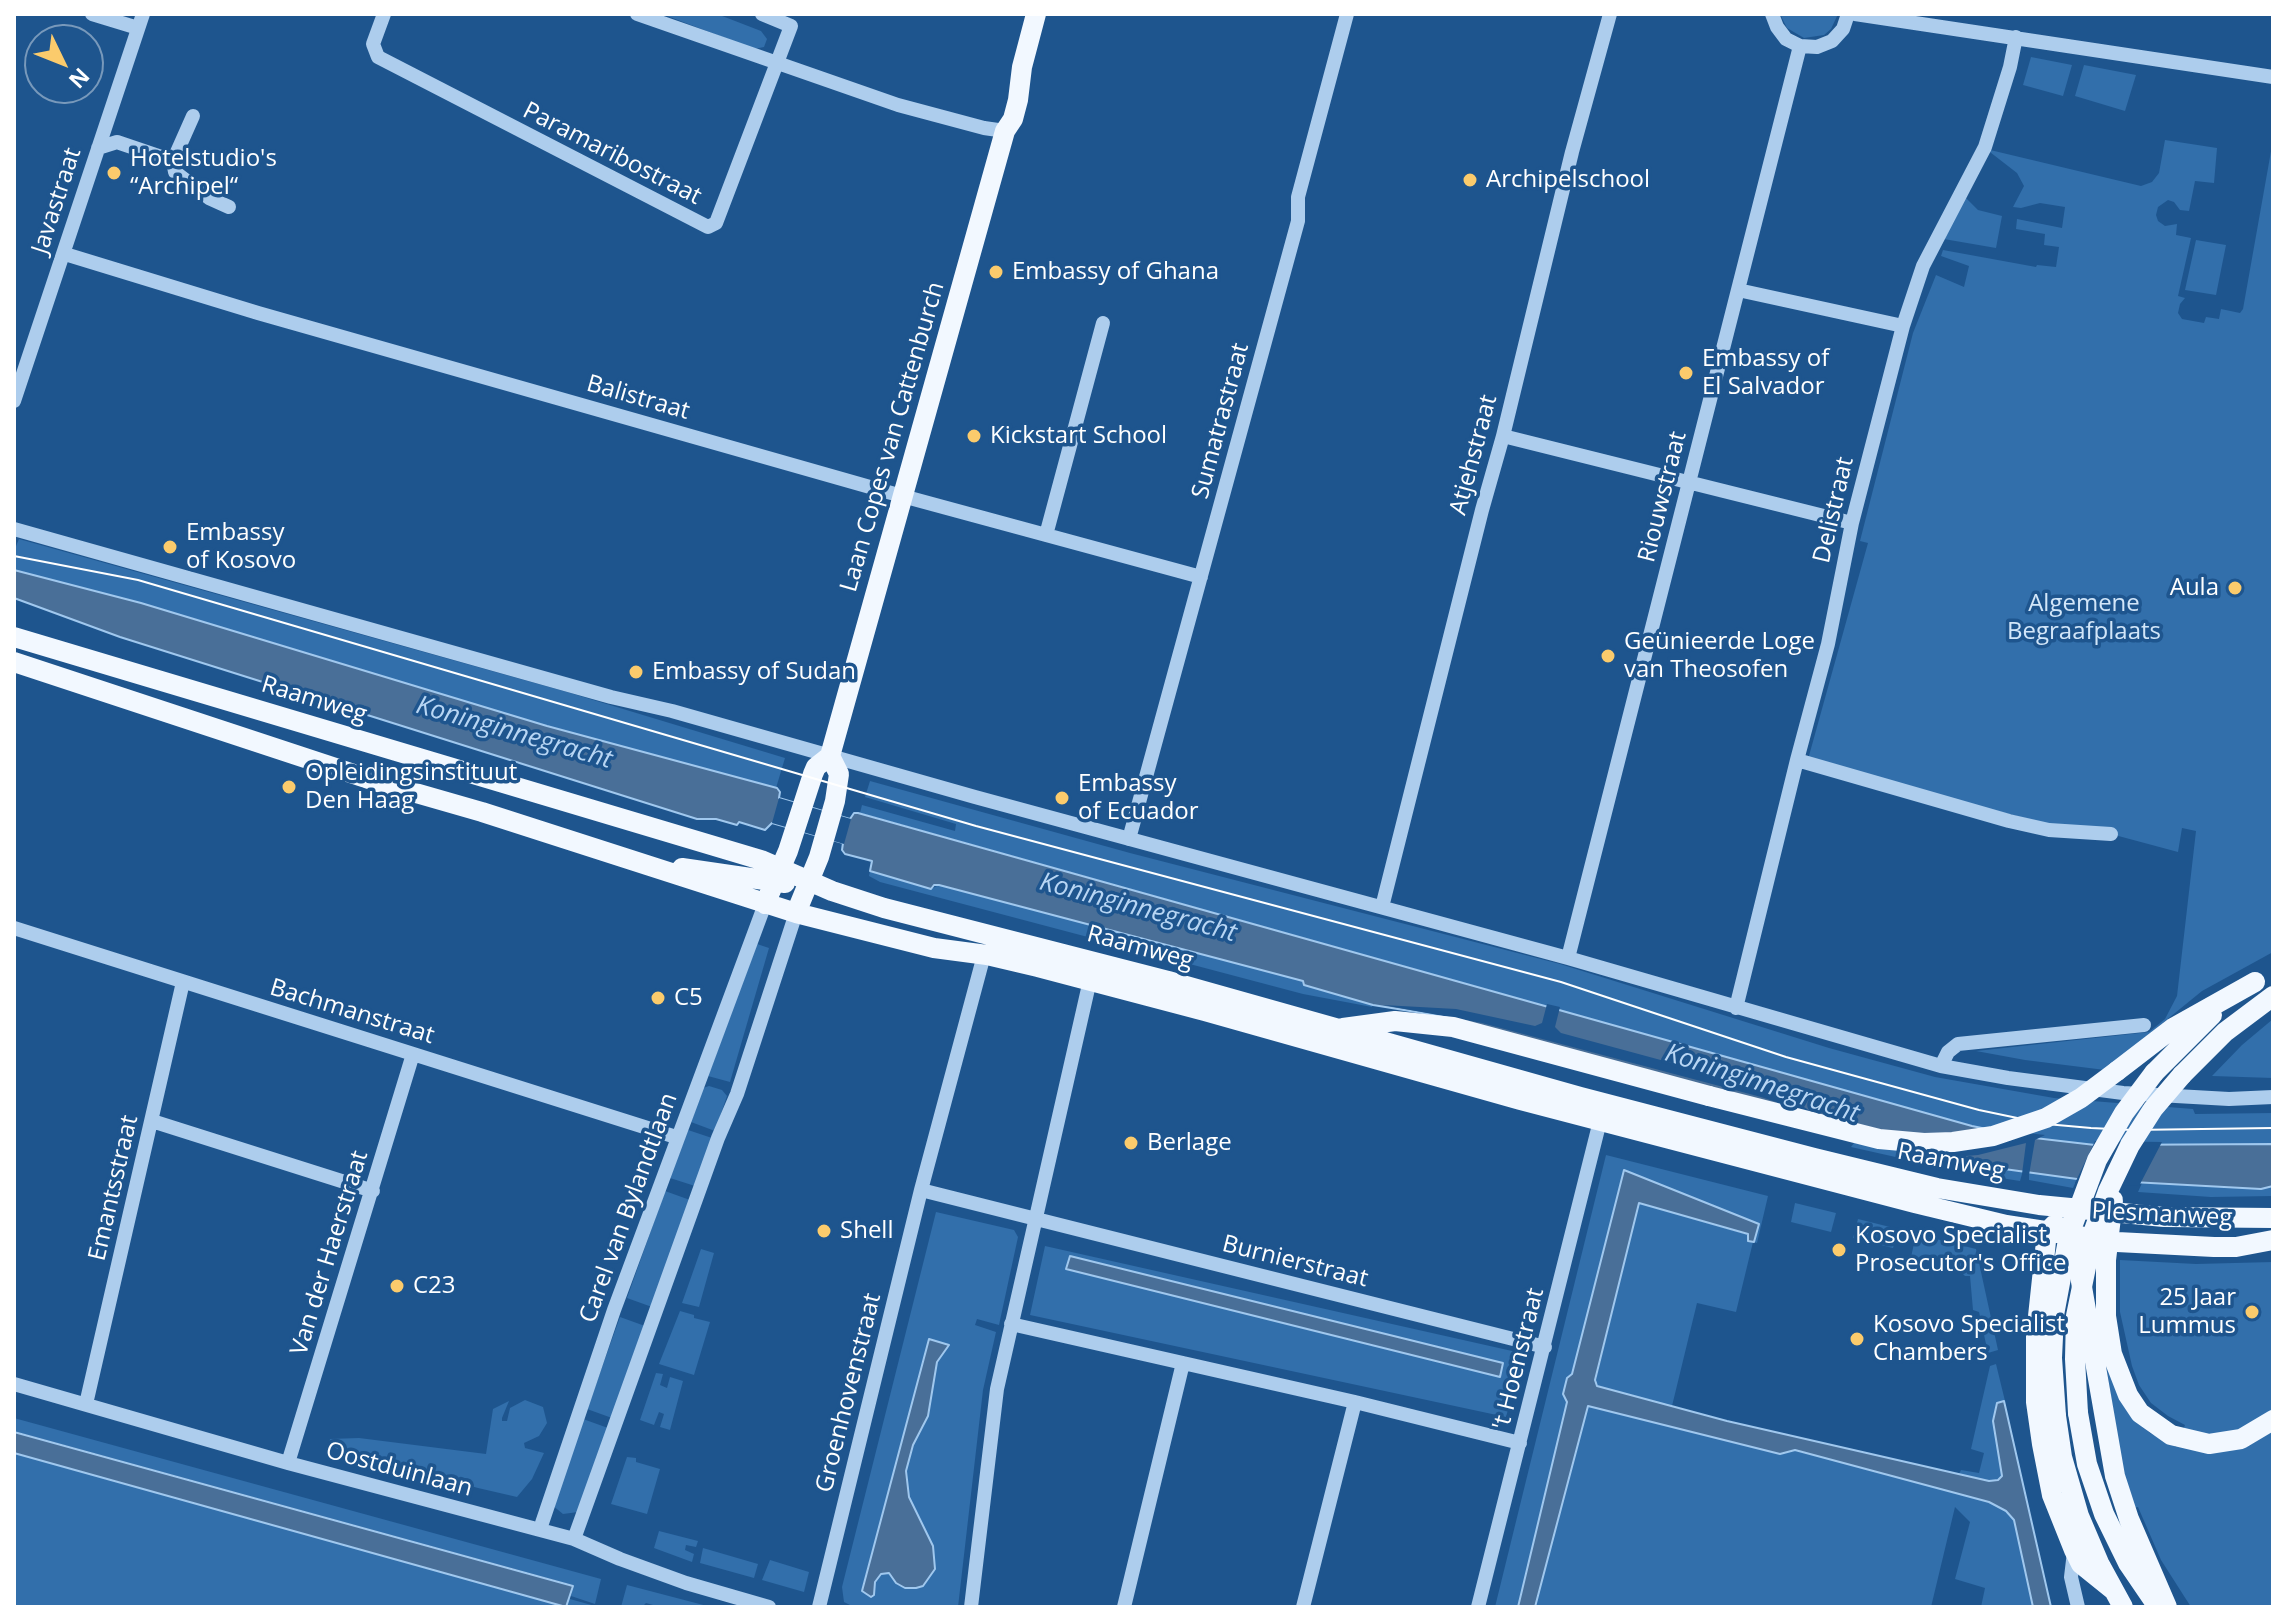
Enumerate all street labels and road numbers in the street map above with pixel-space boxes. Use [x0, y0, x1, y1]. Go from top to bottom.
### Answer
street label: Paramaribostraat [518, 97, 706, 211]
street label: Javastraat [26, 144, 88, 258]
street label: Laan Copes van Cattenburch [835, 279, 951, 595]
street label: Sumatrastraat [1186, 340, 1256, 502]
street label: Balistraat [583, 370, 693, 426]
street label: Atjehstraat [1444, 392, 1504, 518]
street label: Riouwstraat [1633, 429, 1693, 565]
street label: Delistraat [1808, 454, 1860, 566]
street label: Raamweg [258, 670, 370, 730]
street label: Raamweg [1084, 920, 1196, 976]
street label: Bachmanstraat [266, 973, 438, 1051]
street label: Carel van Bylandtlaan [574, 1089, 684, 1327]
street label: Emantsstraat [83, 1112, 145, 1264]
street label: Raamweg [1895, 1137, 2007, 1187]
street label: Van der Haerstraat [285, 1147, 375, 1359]
street label: Plesmanweg [2091, 1197, 2233, 1233]
street label: Burnierstraat [1219, 1230, 1371, 1294]
street label: 't Hoenstraat [1487, 1285, 1551, 1433]
street label: Groenhovenstraat [810, 1290, 888, 1496]
street label: Oostduinlaan [322, 1437, 476, 1503]

